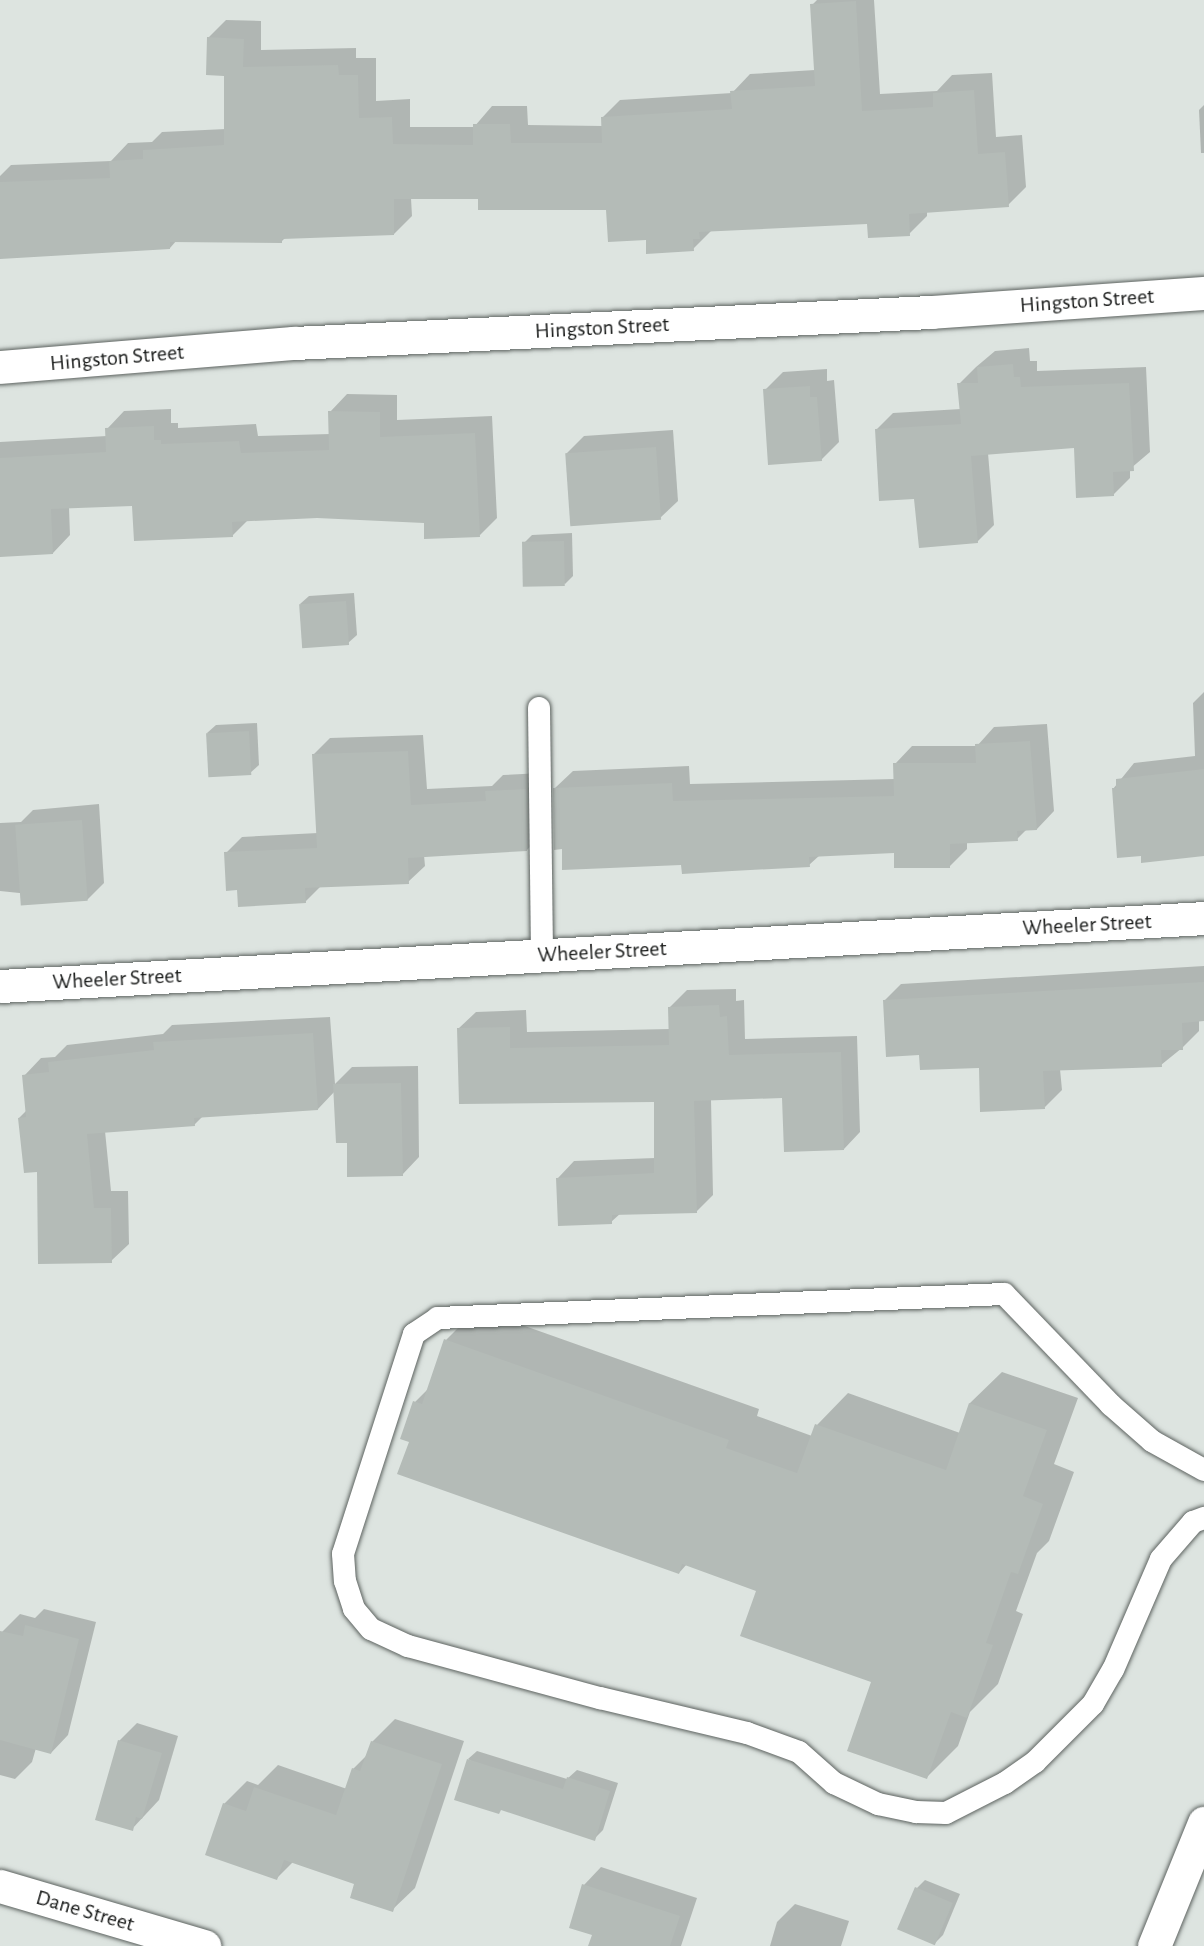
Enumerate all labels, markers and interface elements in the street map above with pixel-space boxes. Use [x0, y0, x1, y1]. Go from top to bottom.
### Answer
street label: Hingston Street [1019, 283, 1155, 319]
street label: Hingston Street [534, 311, 670, 345]
street label: Hingston Street [49, 339, 185, 377]
street label: Wheeler Street [1022, 908, 1152, 942]
street label: Wheeler Street [537, 935, 667, 969]
street label: Wheeler Street [52, 962, 182, 996]
street label: Dane Street [33, 1884, 137, 1938]

